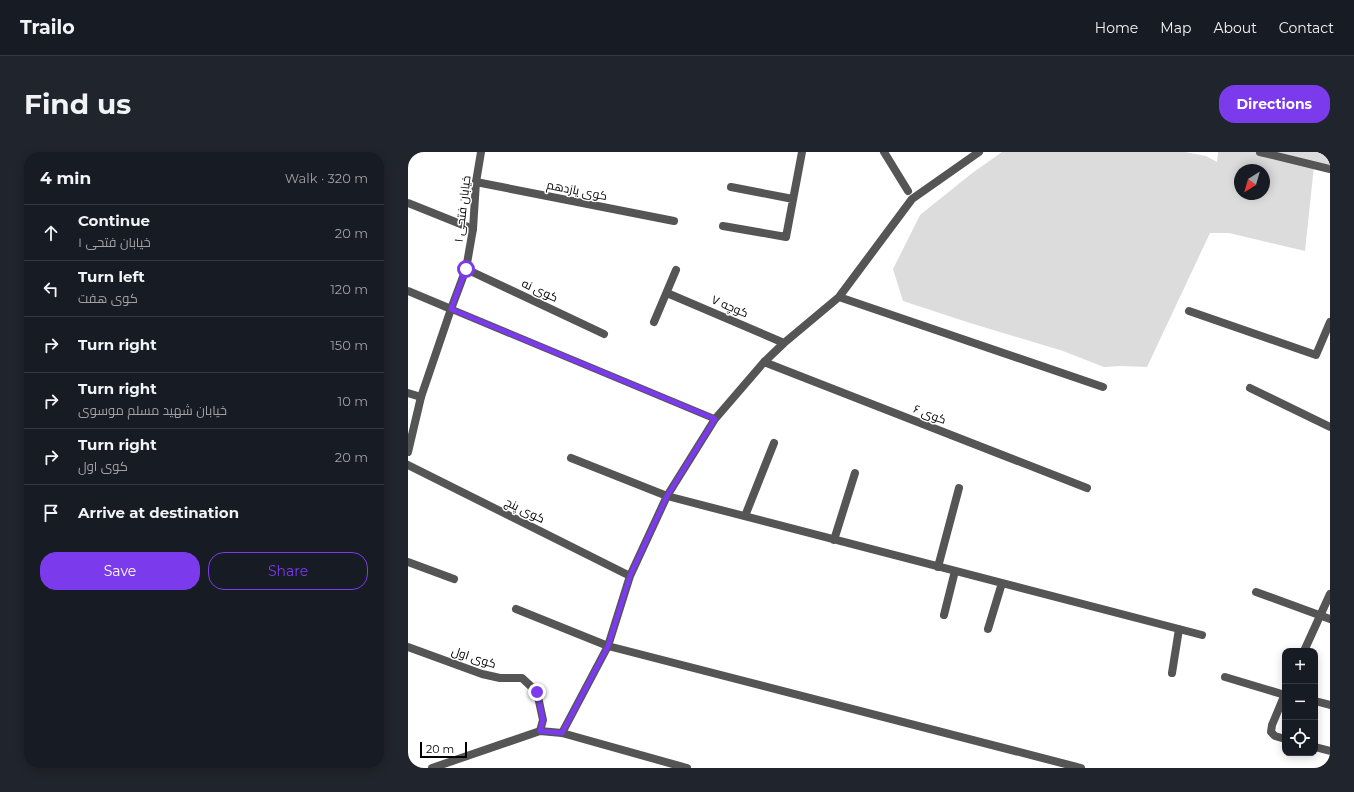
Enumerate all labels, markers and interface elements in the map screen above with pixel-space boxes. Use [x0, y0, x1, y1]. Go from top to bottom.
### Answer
text: Trailo [20, 16, 75, 39]
text: Home [1095, 19, 1138, 37]
text: Map [1160, 19, 1191, 37]
text: About [1213, 19, 1257, 37]
text: Contact [1279, 19, 1334, 37]
button: Directions [1219, 85, 1330, 123]
text: Find us [24, 87, 131, 121]
north arrow [1234, 164, 1270, 200]
text: 4 min [40, 168, 91, 188]
text: Walk · 320 m [285, 170, 368, 186]
street label: خیابان فتحی ۱ [450, 175, 474, 243]
street label: کوی یازدهم [545, 177, 609, 204]
text: Continue [78, 211, 150, 230]
icon: ahead [40, 222, 62, 244]
text: 20 m [335, 225, 368, 241]
text: خیابان فتحی ۱ [78, 234, 151, 250]
route start [457, 260, 475, 278]
text: Turn left [78, 267, 145, 286]
street label: کوی نه [519, 275, 561, 305]
icon: left [40, 278, 62, 300]
text: 120 m [330, 281, 368, 297]
text: کوی هفت [78, 290, 138, 306]
street label: کوچه ۷ [708, 292, 751, 322]
icon: right [40, 334, 62, 356]
text: Turn right [78, 335, 157, 354]
text: 150 m [330, 337, 368, 353]
text: Turn right [78, 379, 157, 398]
icon: right [40, 390, 62, 412]
text: 10 m [338, 393, 368, 409]
street label: کوی ۶ [911, 401, 949, 427]
text: خیابان شهید مسلم موسوی [78, 402, 227, 418]
text: Turn right [78, 435, 157, 454]
icon: right [40, 446, 62, 468]
text: 20 m [335, 449, 368, 465]
text: کوی اول [78, 458, 128, 474]
street label: کوی پنج [502, 494, 547, 528]
icon: arrive [40, 502, 62, 524]
text: Arrive at destination [78, 503, 239, 522]
button: Save [40, 552, 200, 590]
button: Share [208, 552, 368, 590]
street label: کوی اول [450, 643, 498, 671]
map controls [1282, 648, 1318, 756]
button: + [1282, 648, 1318, 684]
route end [528, 683, 546, 701]
button: − [1282, 684, 1318, 720]
button: locate [1282, 720, 1318, 756]
scale bar [420, 740, 467, 759]
text: 20 m [426, 742, 454, 756]

